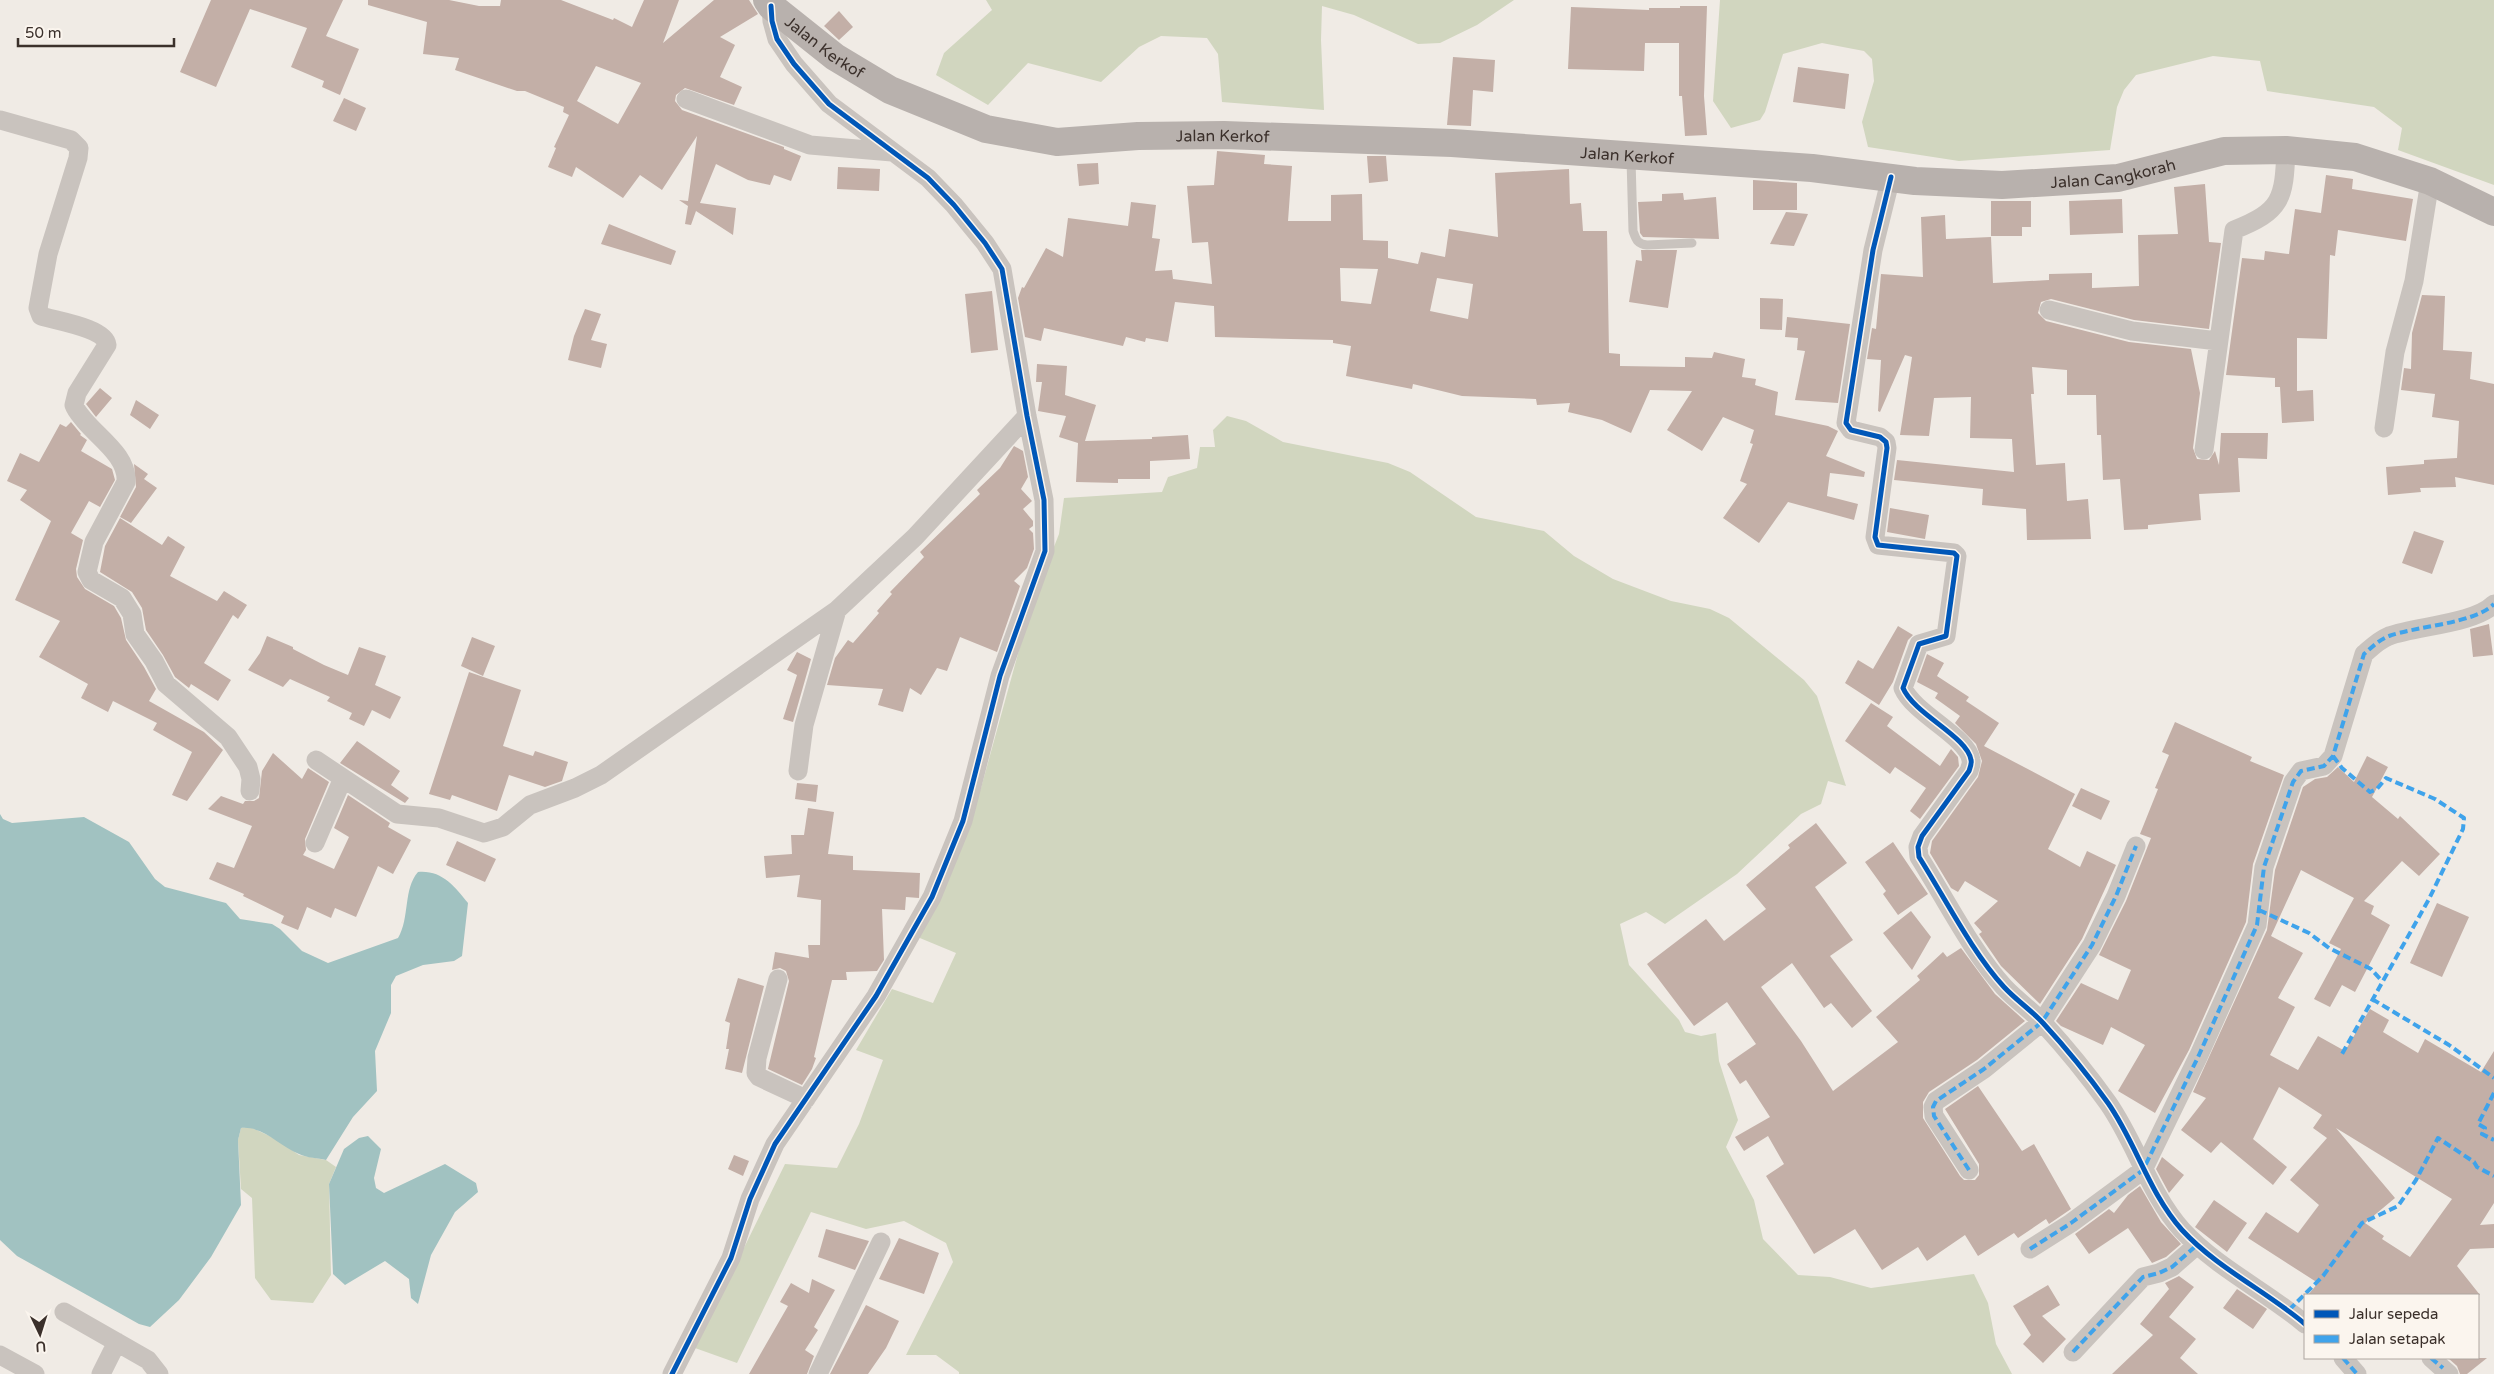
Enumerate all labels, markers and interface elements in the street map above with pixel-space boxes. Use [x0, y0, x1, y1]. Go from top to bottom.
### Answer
street label: Jalan Kerkof [781, 12, 868, 84]
scale bar [18, 15, 174, 47]
text: 50 m [25, 24, 62, 42]
street label: Jalan Kerkof [1176, 126, 1271, 148]
street label: Jalan Kerkof [1580, 143, 1675, 169]
street label: Jalan Cangkorah [2050, 155, 2178, 193]
legend [2304, 1294, 2479, 1359]
text: Jalur sepeda [2349, 1305, 2438, 1323]
north arrow [15, 1309, 65, 1359]
text: Jalan setapak [2349, 1330, 2446, 1348]
text: U [35, 1338, 47, 1355]

